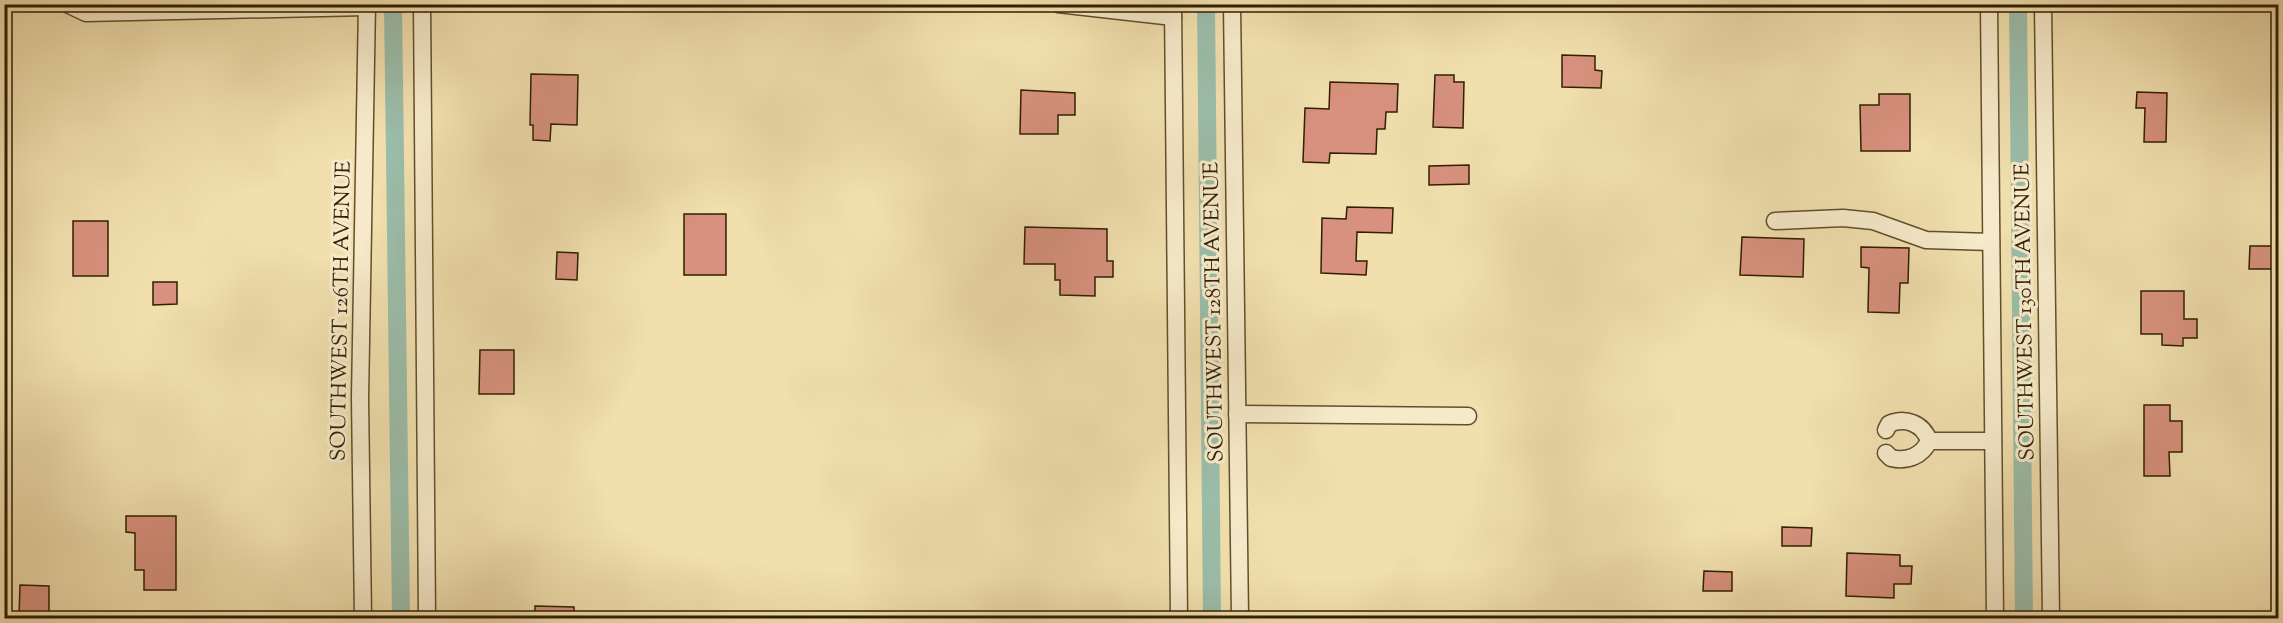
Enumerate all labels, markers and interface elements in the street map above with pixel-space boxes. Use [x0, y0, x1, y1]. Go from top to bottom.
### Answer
street label: SOUTHWEST 126TH AVENUE [324, 160, 360, 461]
street label: SOUTHWEST 128TH AVENUE [1197, 161, 1233, 462]
street label: SOUTHWEST 130TH AVENUE [2008, 163, 2044, 461]

